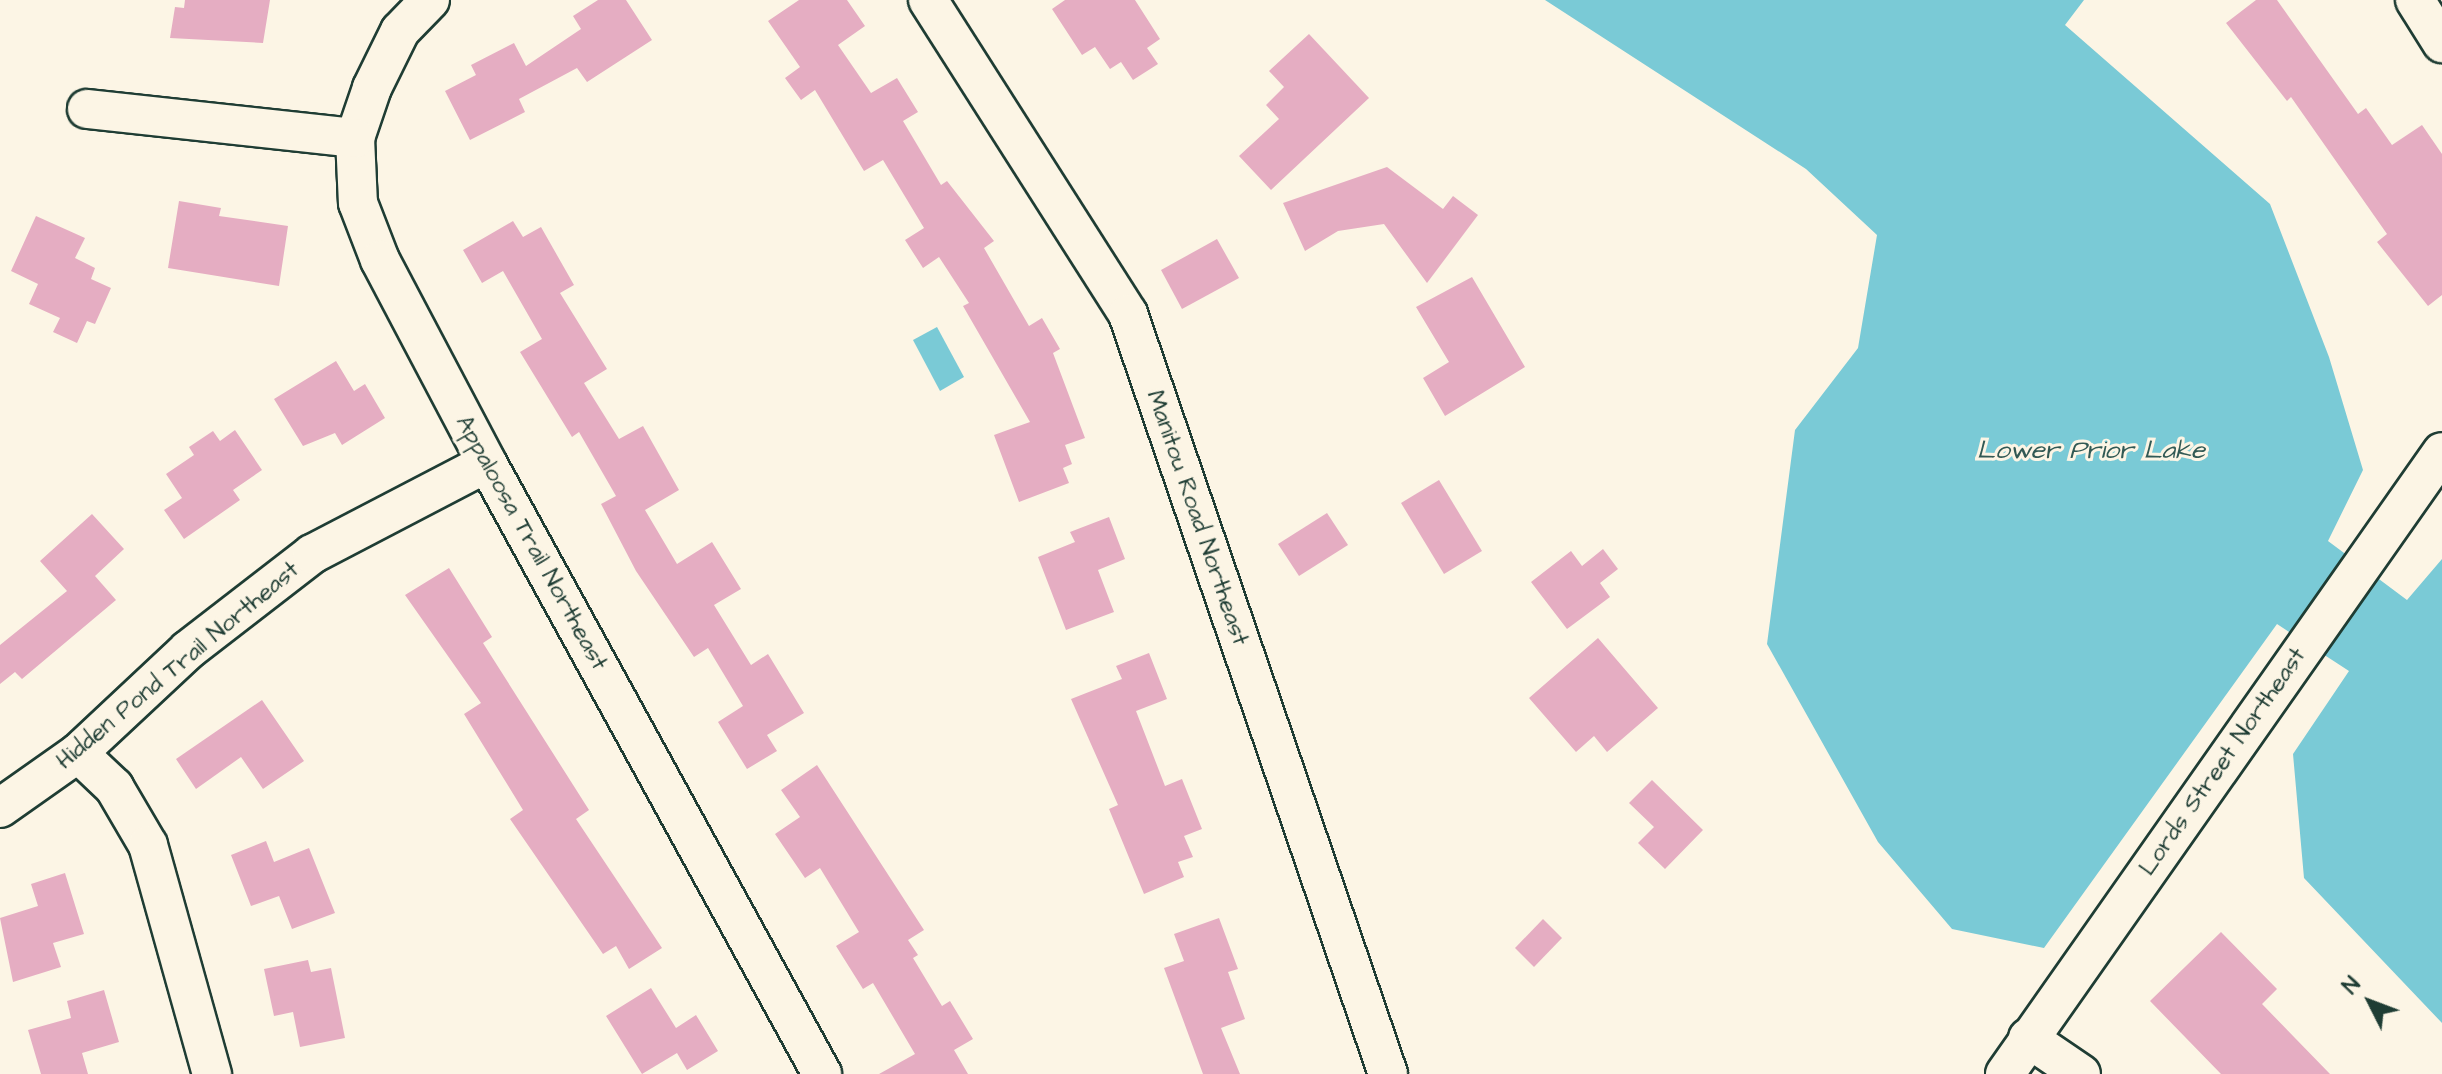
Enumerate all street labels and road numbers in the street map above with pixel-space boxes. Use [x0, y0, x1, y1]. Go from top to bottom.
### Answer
street label: Manitou Road Northeast [1140, 387, 1254, 649]
street label: Appaloosa Trail Northeast [449, 411, 613, 675]
street label: Hidden Pond Trail Northeast [51, 556, 305, 776]
street label: Lords Street Northeast [2133, 643, 2313, 881]

